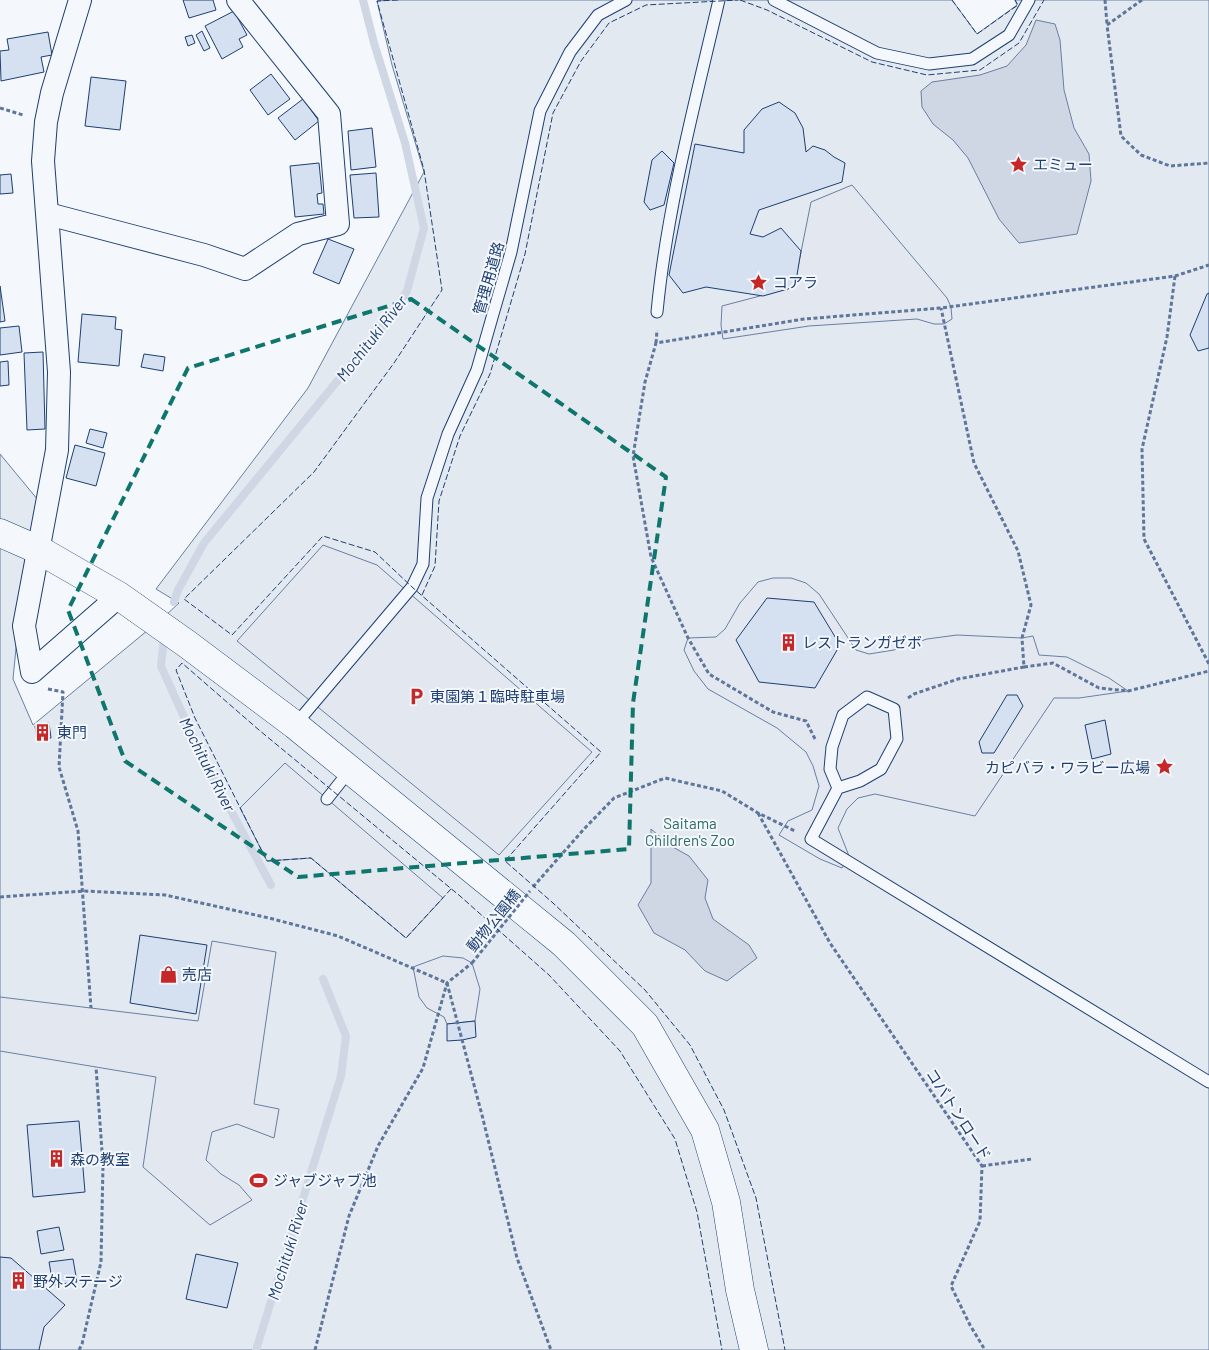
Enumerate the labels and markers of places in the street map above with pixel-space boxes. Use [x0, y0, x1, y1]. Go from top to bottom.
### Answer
place icon: エミュー [1009, 154, 1029, 174]
place label: エミュー [1033, 155, 1093, 173]
place icon: コアラ [749, 272, 769, 292]
place label: コアラ [773, 273, 818, 291]
building icon: レストランガゼボ [778, 632, 798, 652]
place label: レストランガゼボ [802, 633, 922, 651]
parking icon: 東園第１臨時駐車場 [406, 686, 426, 706]
place label: 東園第１臨時駐車場 [430, 687, 565, 705]
building icon: 東門 [33, 722, 53, 742]
place label: 東門 [57, 723, 87, 741]
place icon: カピバラ・ワラビー広場 [1154, 757, 1174, 777]
place label: カピバラ・ワラビー広場 [985, 758, 1150, 776]
shop icon: 売店 [158, 964, 178, 984]
place label: 売店 [182, 965, 212, 983]
building icon: 森の教室 [46, 1149, 66, 1169]
place label: 森の教室 [70, 1150, 130, 1168]
sports icon: ジャブジャブ池 [249, 1170, 269, 1190]
place label: ジャブジャブ池 [273, 1171, 377, 1189]
building icon: 野外ステージ [9, 1271, 29, 1291]
place label: 野外ステージ [33, 1272, 123, 1290]

